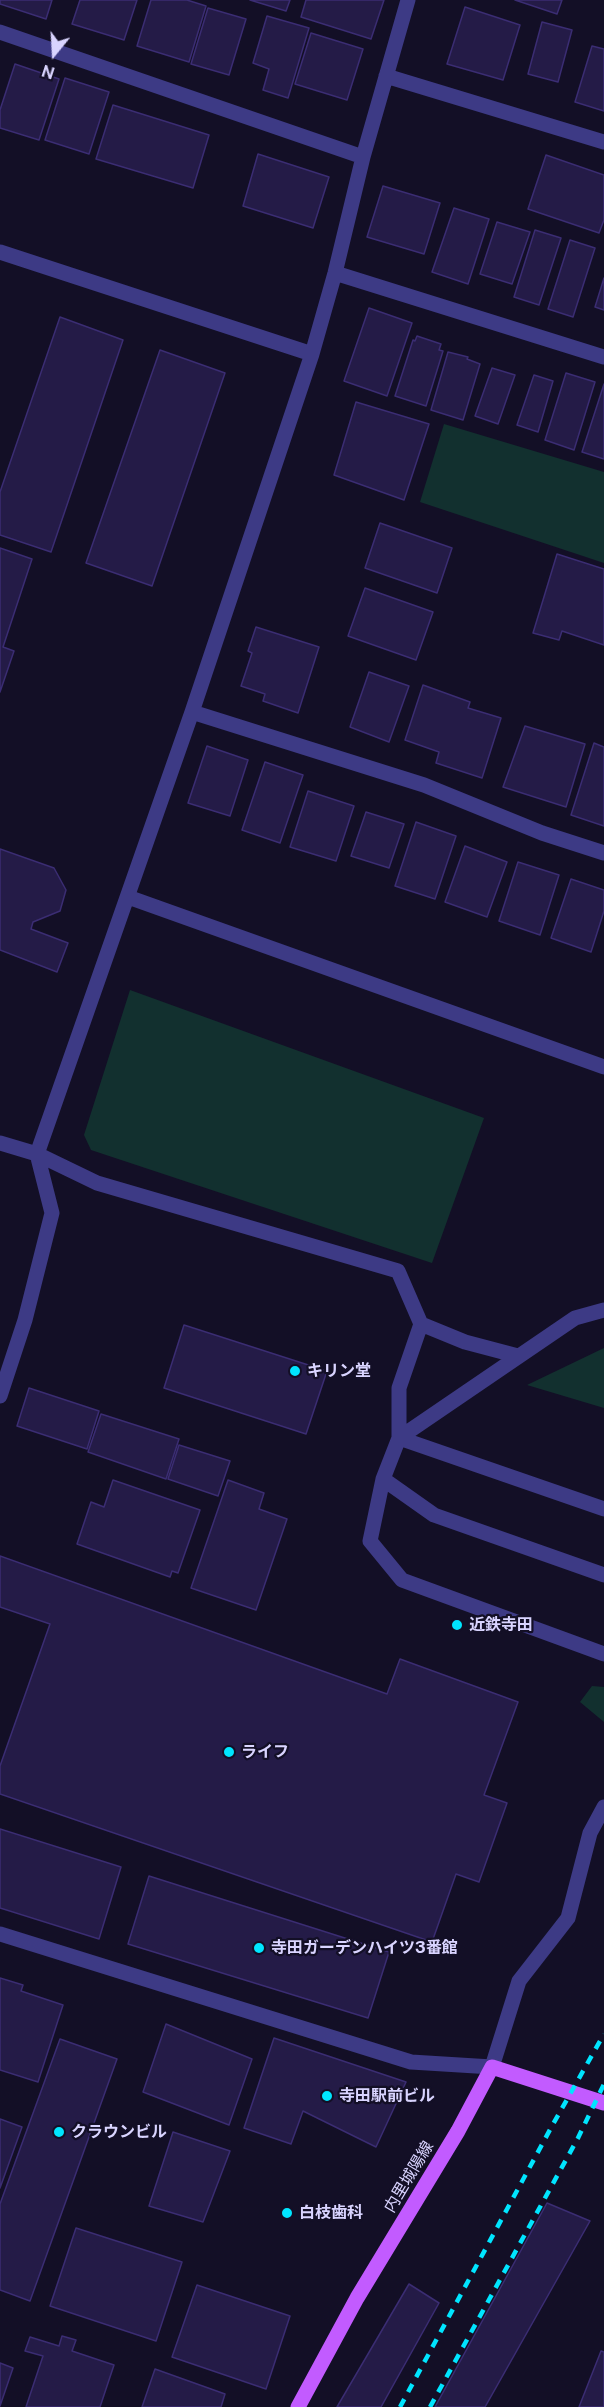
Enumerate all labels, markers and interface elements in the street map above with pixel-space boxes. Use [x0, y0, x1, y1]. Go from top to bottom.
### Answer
north arrow [24, 24, 84, 84]
text: N [39, 61, 57, 83]
place label: キリン堂 [307, 1361, 371, 1381]
marker: キリン堂 [288, 1364, 302, 1378]
place label: 近鉄寺田 [469, 1615, 533, 1635]
marker: 近鉄寺田 [450, 1618, 464, 1632]
place label: ライフ [241, 1742, 289, 1762]
marker: ライフ [222, 1745, 236, 1759]
place label: 寺田ガーデンハイツ3番館 [271, 1938, 458, 1958]
marker: 寺田ガーデンハイツ3番館 [252, 1941, 266, 1955]
place label: 寺田駅前ビル [339, 2086, 435, 2106]
marker: 寺田駅前ビル [320, 2089, 334, 2103]
place label: クラウンビル [71, 2122, 167, 2142]
marker: クラウンビル [52, 2125, 66, 2139]
street label: 内里城陽線 [380, 2138, 438, 2216]
place label: 白枝歯科 [299, 2203, 363, 2223]
marker: 白枝歯科 [280, 2206, 294, 2220]

